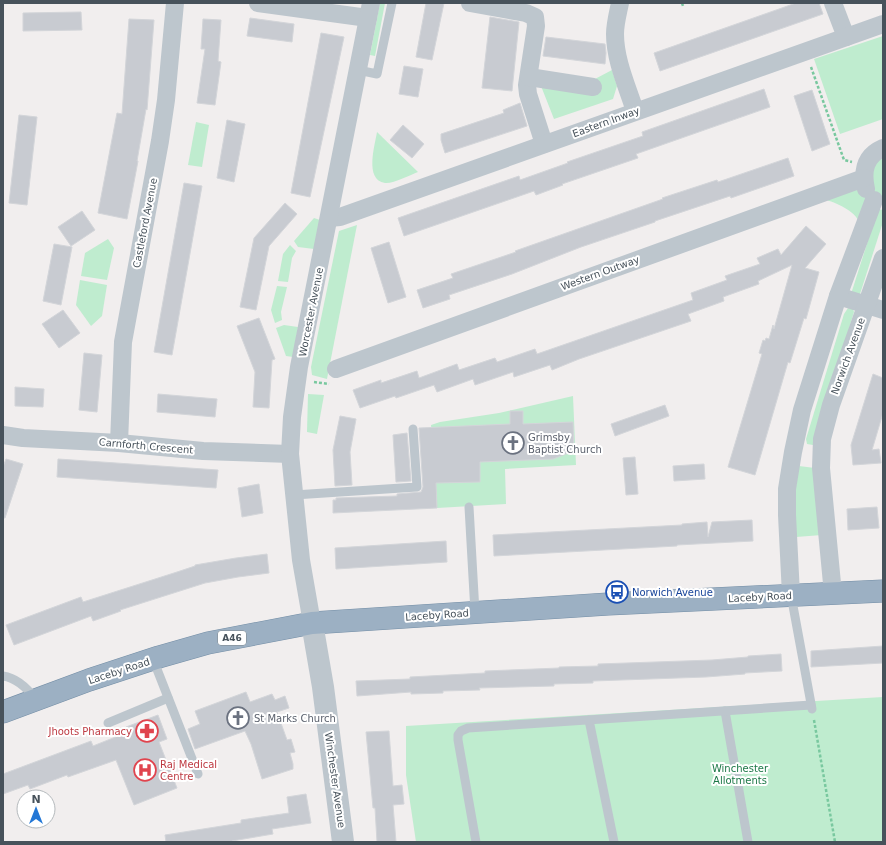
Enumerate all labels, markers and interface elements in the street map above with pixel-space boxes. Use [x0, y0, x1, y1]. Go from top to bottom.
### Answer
street label: Eastern Inway [571, 105, 641, 139]
street label: Castleford Avenue [131, 177, 159, 269]
street label: Western Outway [559, 254, 641, 292]
street label: Worcester Avenue [297, 266, 325, 358]
street label: Norwich Avenue [829, 316, 867, 396]
church icon: Grimsby Baptist Church [500, 430, 526, 456]
place label: Grimsby Baptist Church [528, 432, 602, 455]
street label: Carnforth Crescent [98, 436, 194, 456]
bus stop icon: Norwich Avenue [604, 579, 630, 605]
place label: Norwich Avenue [632, 587, 713, 598]
street label: Laceby Road [728, 590, 792, 604]
street label: Laceby Road [405, 607, 469, 623]
road number: A46 [218, 631, 246, 645]
street label: Laceby Road [87, 656, 151, 686]
church icon: St Marks Church [225, 705, 251, 731]
place label: St Marks Church [254, 713, 336, 724]
pharmacy icon: Jhoots Pharmacy [134, 718, 160, 744]
place label: Jhoots Pharmacy [47, 726, 132, 737]
street label: Winchester Avenue [323, 731, 347, 829]
hospital icon: Raj Medical Centre [132, 757, 158, 783]
place label: Raj Medical Centre [160, 759, 217, 782]
park label: Winchester Allotments [712, 763, 769, 786]
north arrow [16, 789, 56, 829]
text: N [31, 793, 41, 806]

